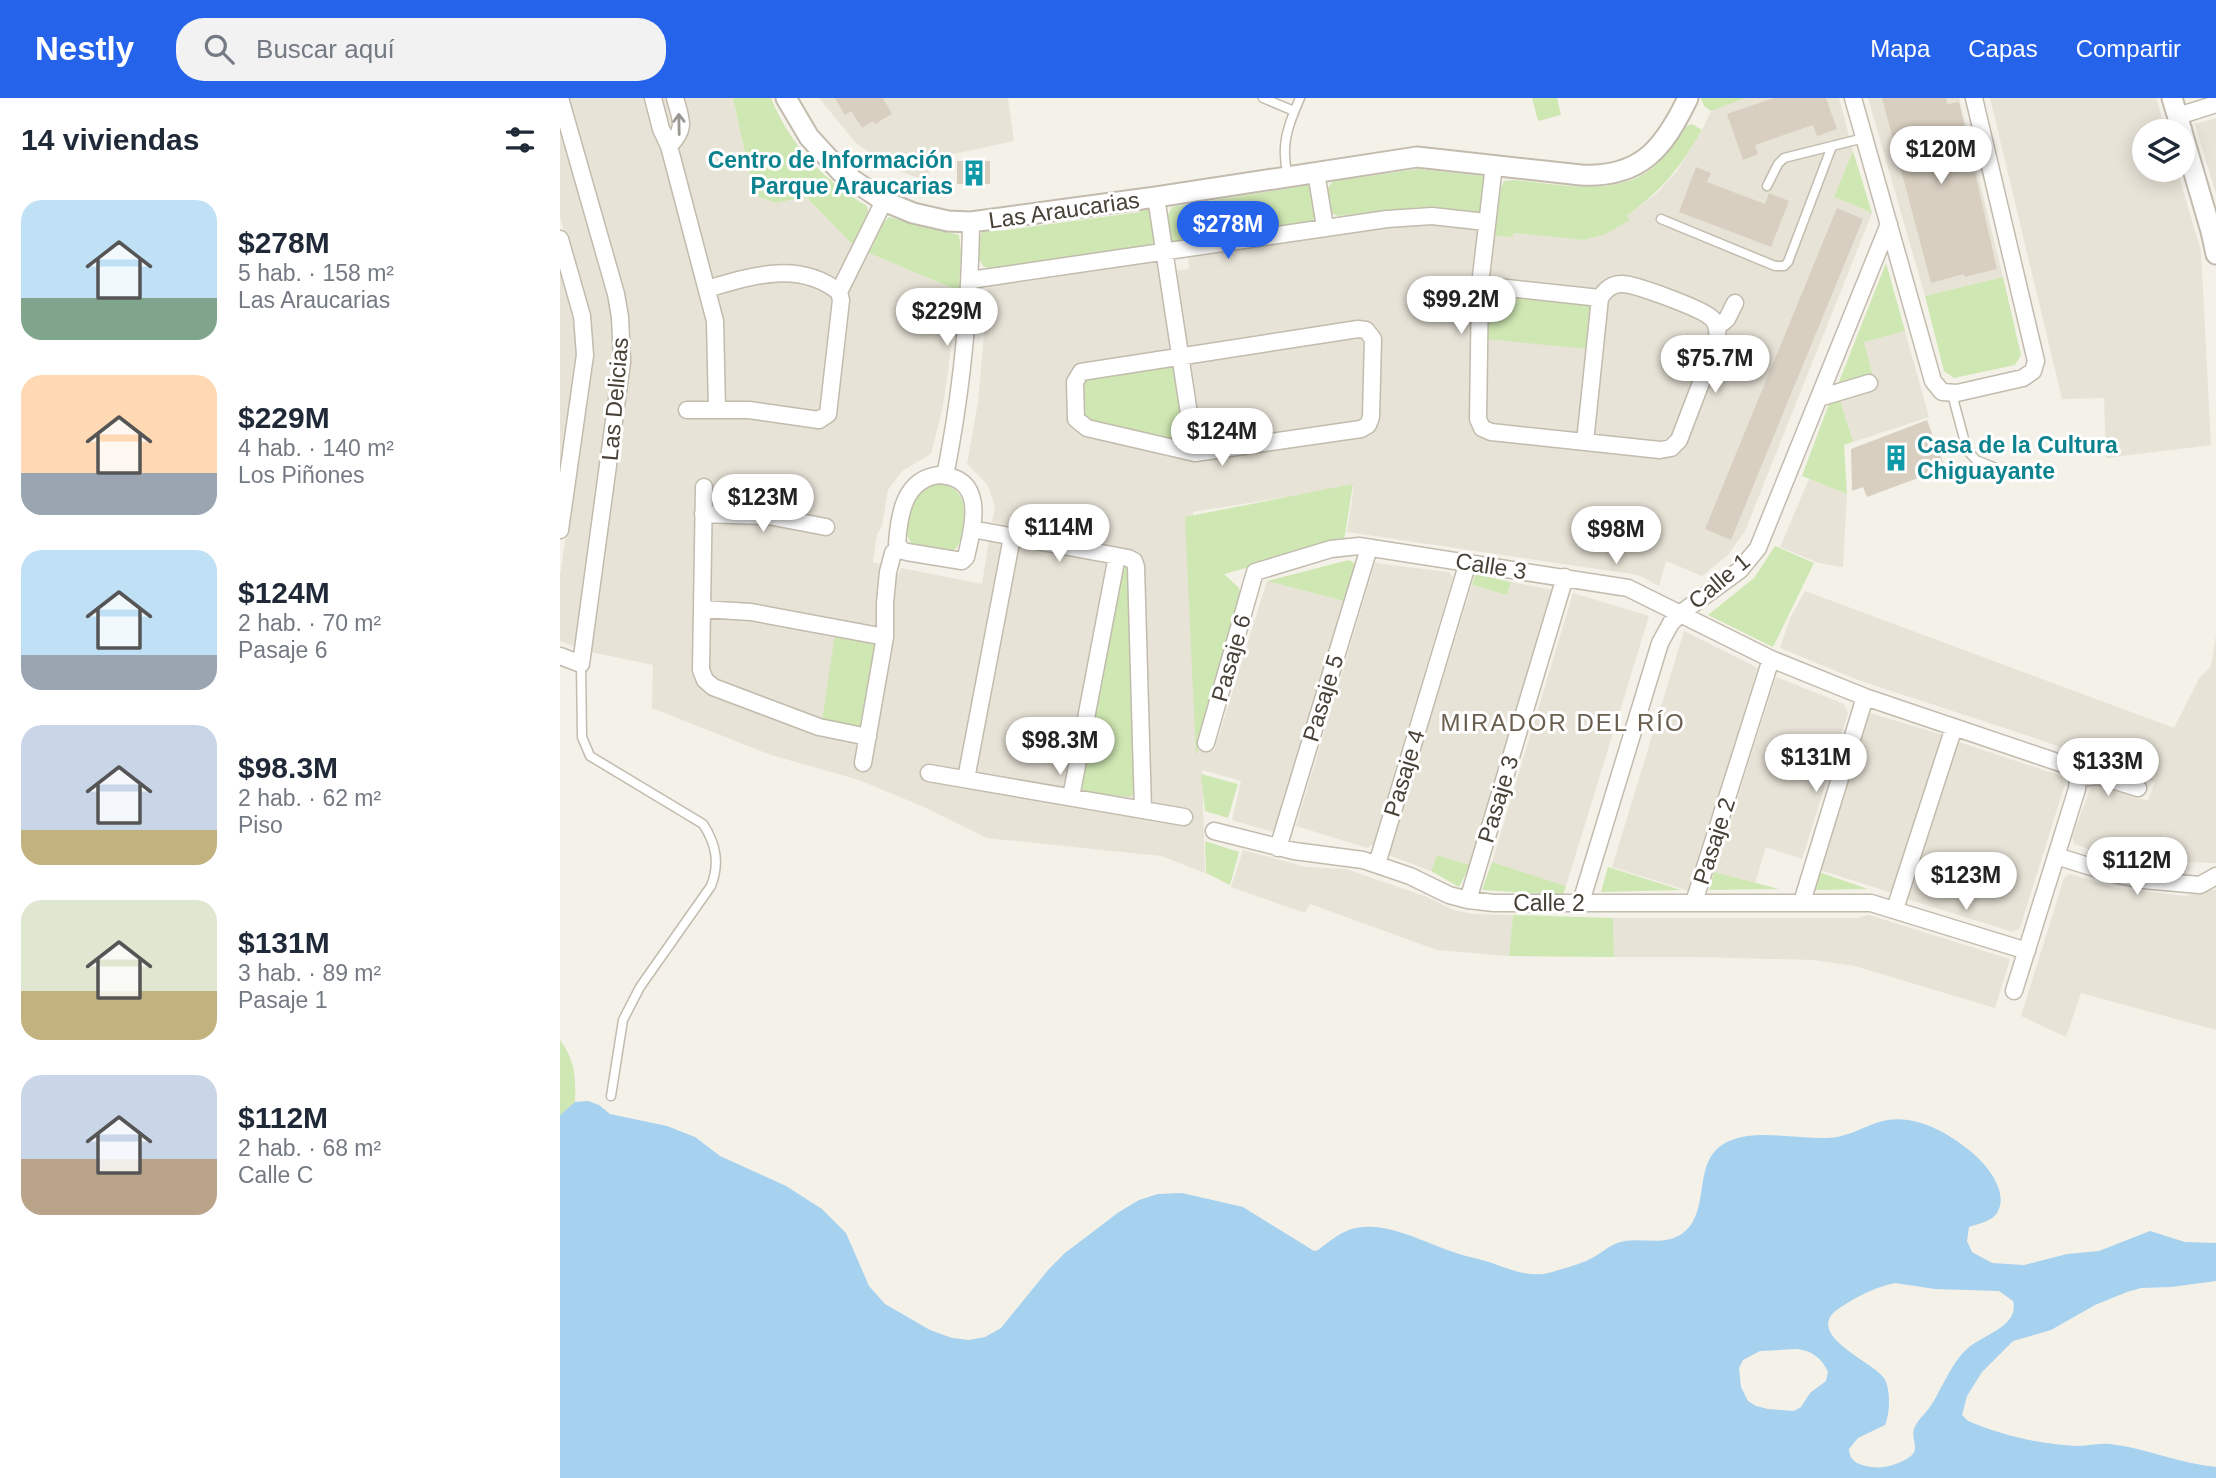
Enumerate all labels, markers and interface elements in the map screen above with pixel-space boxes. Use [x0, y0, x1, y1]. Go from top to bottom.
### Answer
search box [176, 18, 666, 81]
text: Nestly [35, 30, 134, 67]
icon: search [200, 30, 238, 68]
text: Buscar aquí [256, 34, 395, 64]
text: Mapa [1870, 35, 1930, 62]
text: Capas [1968, 35, 2038, 62]
text: Compartir [2076, 35, 2181, 62]
one-way arrow [672, 113, 686, 136]
map controls [2132, 119, 2195, 182]
button: layers [2132, 119, 2195, 182]
icon: filters [501, 121, 539, 159]
text: 14 viviendas [21, 123, 199, 156]
pin: $120M [1892, 126, 1990, 186]
text: $120M [1906, 136, 1976, 162]
place label: Centro de Información Parque Araucarias [708, 147, 953, 199]
building icon: Centro de Información Parque Araucarias [959, 158, 989, 188]
street label: Las Araucarias [987, 187, 1141, 233]
pin: $278M [1179, 202, 1277, 261]
text: $278M [1193, 211, 1263, 237]
text: $278M [238, 226, 330, 259]
icon: home [77, 228, 161, 312]
text: 5 hab. · 158 m² [238, 260, 394, 286]
pin: $99.2M [1404, 276, 1518, 336]
text: $99.2M [1423, 286, 1499, 312]
text: Las Araucarias [238, 287, 390, 313]
pin: $229M [898, 288, 996, 348]
text: $229M [912, 298, 982, 324]
street label: Las Delicias [597, 336, 633, 462]
pin: $75.7M [1658, 336, 1772, 395]
text: $75.7M [1677, 345, 1753, 371]
text: $229M [238, 401, 330, 434]
icon: home [77, 403, 161, 487]
pin: $124M [1173, 408, 1271, 468]
text: $124M [1187, 418, 1257, 444]
place label: Casa de la Cultura Chiguayante [1917, 432, 2118, 484]
text: 4 hab. · 140 m² [238, 435, 394, 461]
building icon: Casa de la Cultura Chiguayante [1881, 443, 1911, 473]
text: Los Piñones [238, 462, 365, 488]
pin: $123M [714, 474, 812, 534]
text: $123M [728, 484, 798, 510]
pin: $114M [1010, 504, 1108, 564]
pin: $98M [1575, 506, 1657, 566]
text: $114M [1024, 514, 1094, 540]
text: $98M [1587, 516, 1645, 542]
street label: Calle 3 [1454, 548, 1528, 584]
street label: Calle 1 [1683, 548, 1755, 614]
text: $124M [238, 576, 330, 609]
icon: home [77, 578, 161, 662]
text: 2 hab. · 70 m² [238, 610, 381, 636]
street label: Pasaje 6 [1206, 611, 1256, 705]
text: Pasaje 6 [238, 637, 328, 663]
street label: Pasaje 5 [1297, 651, 1349, 745]
district label: MIRADOR DEL RÍO [1440, 709, 1686, 736]
pin: $98.3M [1003, 718, 1117, 777]
street label: Pasaje 4 [1378, 726, 1430, 820]
text: $98.3M [1022, 727, 1098, 753]
pin: $131M [1767, 734, 1865, 794]
pin: $133M [2059, 738, 2157, 798]
text: $131M [1781, 744, 1851, 770]
text: $133M [2073, 748, 2143, 774]
text: $98.3M [238, 751, 338, 784]
street label: Pasaje 3 [1472, 752, 1524, 846]
icon: home [77, 753, 161, 837]
text: 2 hab. · 62 m² [238, 785, 381, 811]
street label: Pasaje 2 [1688, 794, 1740, 888]
text: Piso [238, 812, 283, 838]
pin: $112M [2088, 838, 2186, 897]
text: $112M [2102, 847, 2172, 873]
pin: $123M [1917, 852, 2015, 912]
text: $123M [1931, 862, 2001, 888]
street label: Calle 2 [1513, 890, 1585, 916]
text: $131M [238, 926, 330, 959]
icon: home [77, 928, 161, 1012]
text: 3 hab. · 89 m² [238, 960, 381, 986]
text: Pasaje 1 [238, 987, 328, 1013]
text: $112M [238, 1101, 328, 1134]
icon: home [77, 1103, 161, 1187]
text: 2 hab. · 68 m² [238, 1135, 381, 1161]
text: Calle C [238, 1162, 313, 1188]

